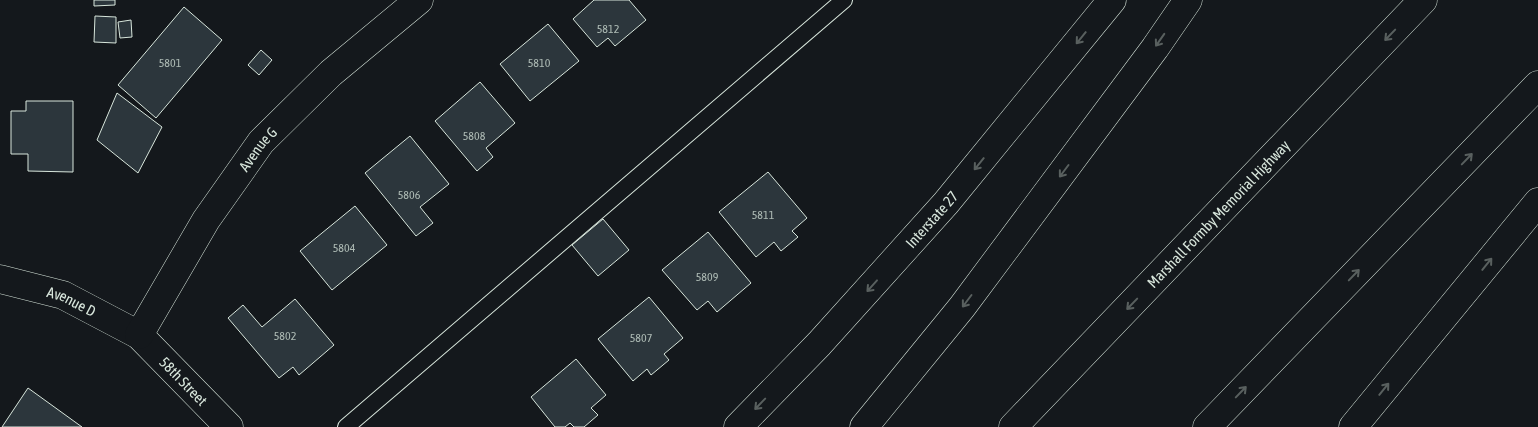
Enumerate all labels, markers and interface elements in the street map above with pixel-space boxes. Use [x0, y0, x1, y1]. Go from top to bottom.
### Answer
house number: 5812 [597, 22, 619, 36]
one-way arrow [1383, 29, 1396, 41]
one-way arrow [1076, 31, 1087, 44]
one-way arrow [1155, 33, 1165, 47]
house number: 5801 [159, 56, 182, 70]
house number: 5810 [528, 56, 551, 70]
street label: Avenue G [235, 123, 280, 174]
house number: 5808 [463, 129, 486, 143]
street label: Marshall Formby Memorial Highway [1143, 136, 1293, 291]
one-way arrow [1461, 152, 1473, 165]
one-way arrow [973, 157, 984, 170]
one-way arrow [1059, 164, 1069, 178]
street label: Interstate 27 [902, 187, 961, 251]
house number: 5806 [398, 188, 421, 202]
house number: 5811 [752, 208, 775, 222]
house number: 5804 [333, 241, 356, 255]
one-way arrow [1481, 258, 1492, 271]
one-way arrow [1348, 269, 1360, 282]
house number: 5809 [696, 270, 719, 284]
one-way arrow [866, 279, 877, 292]
street label: Avenue D [45, 283, 99, 319]
one-way arrow [962, 294, 972, 308]
one-way arrow [1126, 297, 1138, 309]
house number: 5802 [274, 329, 296, 343]
house number: 5807 [630, 331, 653, 345]
street label: 58th Street [157, 353, 211, 408]
one-way arrow [1378, 383, 1389, 396]
one-way arrow [1235, 386, 1247, 398]
one-way arrow [754, 398, 766, 410]

